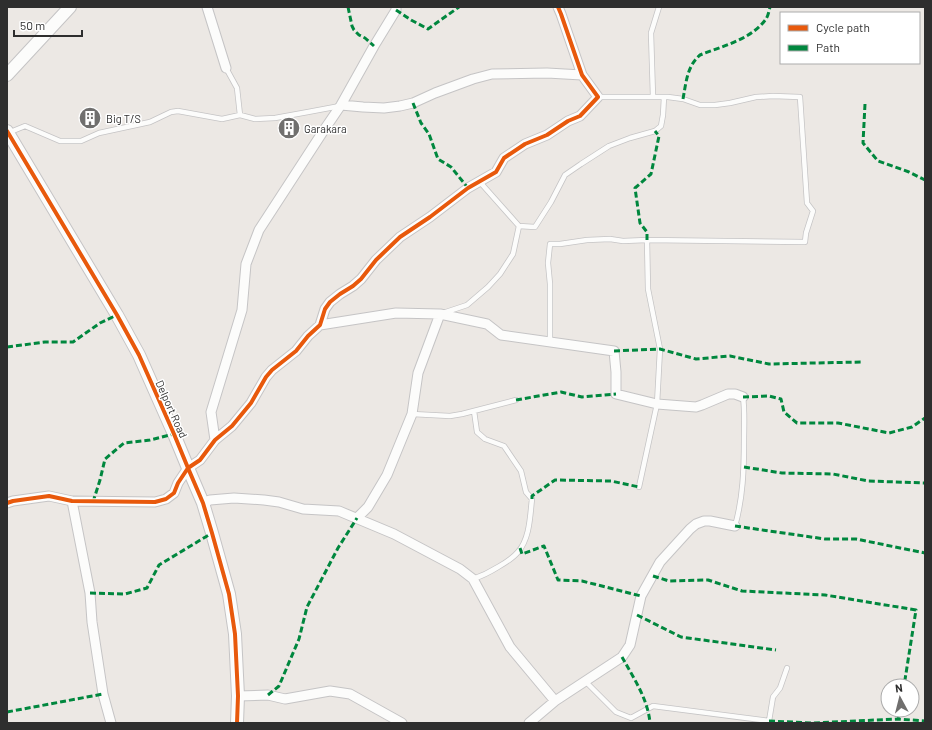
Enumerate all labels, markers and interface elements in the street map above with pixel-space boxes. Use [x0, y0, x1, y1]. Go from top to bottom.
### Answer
scale bar [14, 12, 82, 38]
legend [780, 12, 920, 64]
text: 50 m [20, 18, 45, 32]
text: Cycle path [816, 20, 870, 34]
text: Path [816, 40, 840, 54]
building icon: Big T/S [77, 105, 103, 131]
place label: Big T/S [106, 112, 141, 125]
building icon: Garakara [276, 115, 302, 141]
place label: Garakara [304, 122, 347, 135]
street label: Delport Road [153, 378, 191, 440]
north arrow [880, 678, 920, 718]
text: N [894, 681, 903, 694]

